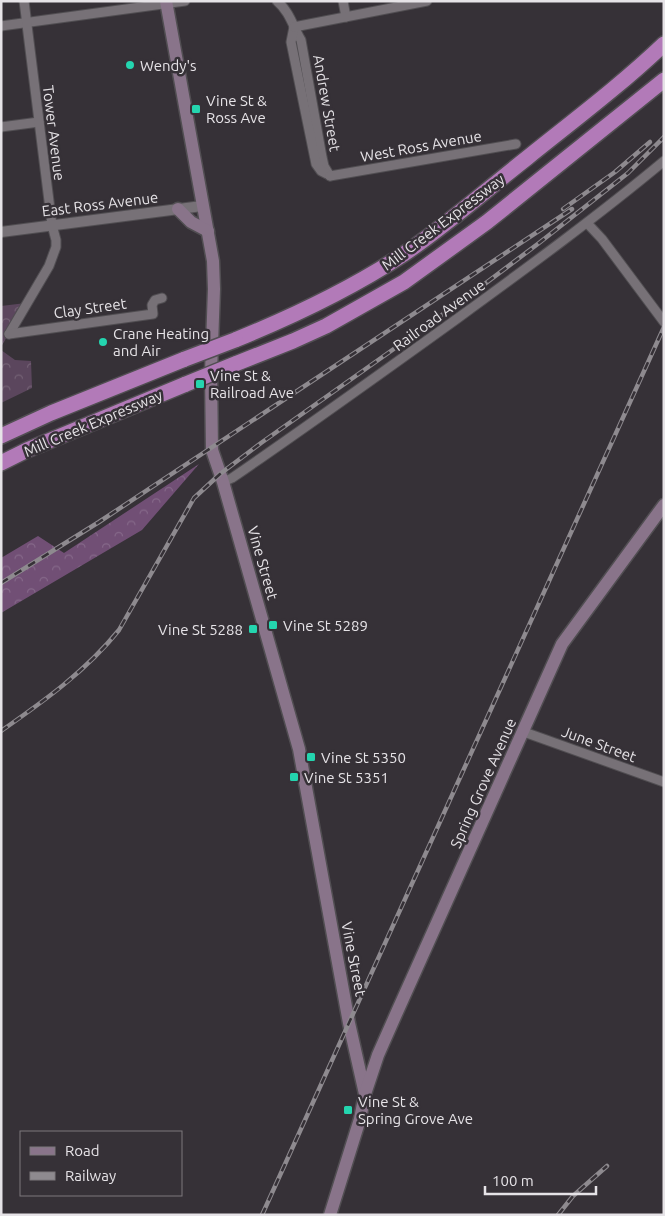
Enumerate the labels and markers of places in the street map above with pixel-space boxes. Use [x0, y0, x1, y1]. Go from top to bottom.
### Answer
place label: Wendy's [140, 57, 197, 74]
marker: Wendy's [124, 59, 136, 71]
place label: Vine St & Ross Ave [206, 92, 267, 126]
marker: Vine St & Ross Ave [190, 103, 202, 115]
place label: Crane Heating and Air [113, 325, 209, 359]
marker: Crane Heating and Air [97, 336, 109, 348]
place label: Vine St & Railroad Ave [210, 367, 294, 401]
marker: Vine St & Railroad Ave [194, 378, 206, 390]
place label: Vine St 5289 [283, 617, 368, 634]
marker: Vine St 5289 [267, 619, 279, 631]
place label: Vine St 5288 [158, 621, 243, 638]
marker: Vine St 5288 [247, 623, 259, 635]
place label: Vine St 5350 [321, 749, 406, 766]
marker: Vine St 5350 [305, 751, 317, 763]
place label: Vine St 5351 [304, 769, 389, 786]
marker: Vine St 5351 [288, 771, 300, 783]
place label: Vine St & Spring Grove Ave [358, 1093, 473, 1127]
marker: Vine St & Spring Grove Ave [342, 1104, 354, 1116]

